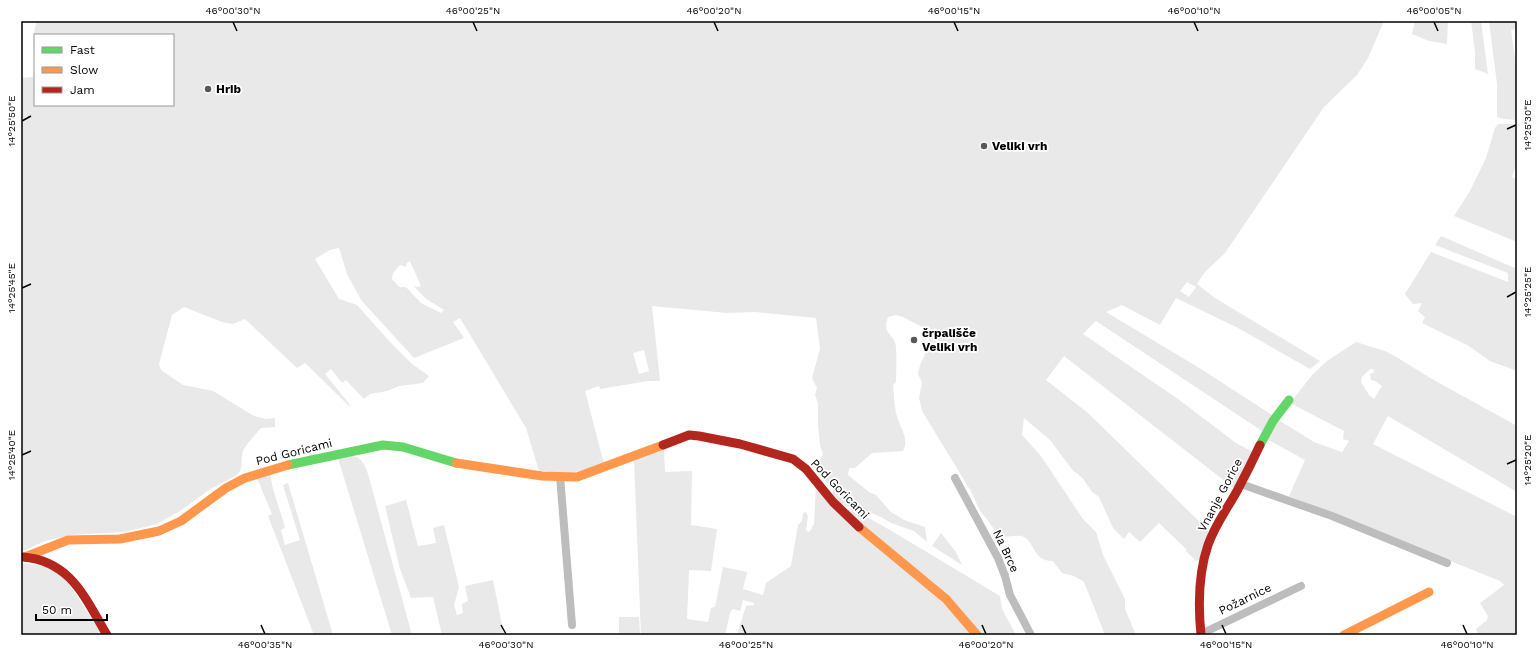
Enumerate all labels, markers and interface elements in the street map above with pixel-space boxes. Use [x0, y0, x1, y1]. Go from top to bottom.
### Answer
text: 46°00'30"N [206, 5, 261, 16]
text: 46°00'25"N [446, 5, 500, 16]
text: 46°00'20"N [687, 5, 742, 16]
text: 46°00'15"N [928, 5, 980, 16]
text: 46°00'10"N [1167, 5, 1221, 16]
text: 46°00'05"N [1407, 5, 1461, 16]
legend [34, 34, 174, 106]
text: Fast [70, 43, 95, 57]
text: Slow [70, 63, 98, 77]
place label: Hrib [216, 82, 242, 96]
text: Jam [70, 83, 95, 97]
marker: Hrib [203, 84, 213, 94]
text: 14°25'50"E [6, 95, 17, 147]
text: 14°25'30"E [1522, 99, 1533, 151]
place label: Veliki vrh [992, 139, 1047, 153]
marker: Veliki vrh [979, 141, 989, 151]
text: 14°25'45"E [6, 263, 17, 313]
text: 14°25'25"E [1522, 267, 1533, 317]
place label: črpališče Veliki vrh [922, 326, 977, 354]
marker: črpališče Veliki vrh [909, 335, 919, 345]
text: 14°25'40"E [6, 430, 17, 480]
text: 14°25'20"E [1522, 434, 1533, 486]
street label: Pod Goricami [254, 436, 334, 468]
street label: Pod Goricami [808, 456, 872, 522]
street label: Vnanje Gorice [1195, 456, 1245, 534]
street label: Na Brce [990, 527, 1022, 575]
street label: Požarnice [1216, 580, 1274, 618]
scale bar [36, 596, 107, 622]
text: 50 m [42, 603, 72, 617]
text: 46°00'35"N [238, 639, 292, 650]
text: 46°00'30"N [479, 639, 534, 650]
text: 46°00'25"N [719, 639, 773, 650]
text: 46°00'20"N [959, 639, 1014, 650]
text: 46°00'15"N [1200, 639, 1252, 650]
text: 46°00'10"N [1440, 639, 1494, 650]

